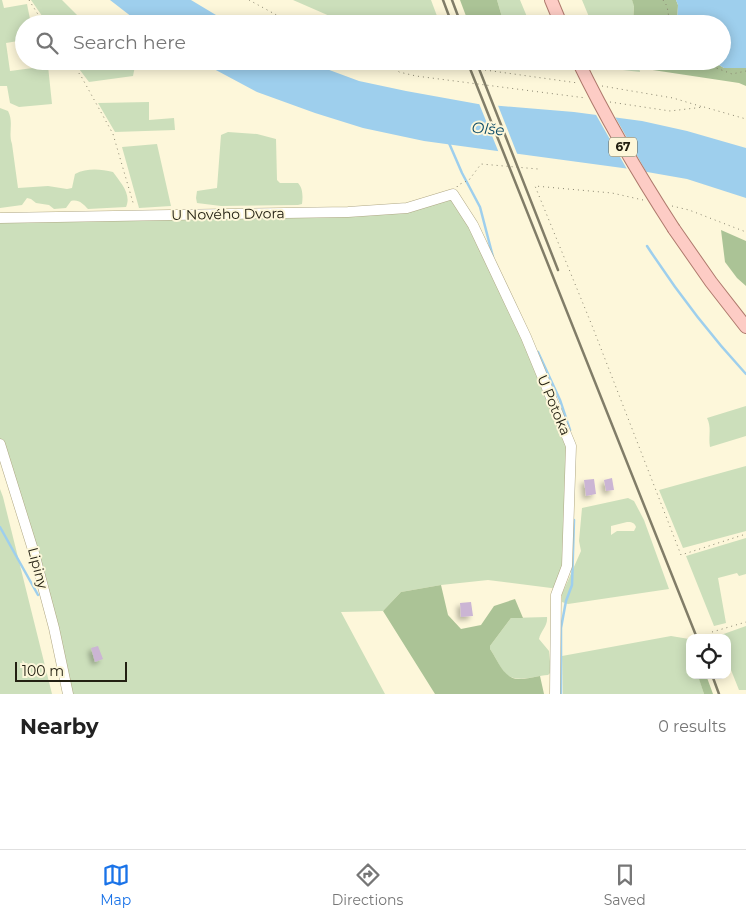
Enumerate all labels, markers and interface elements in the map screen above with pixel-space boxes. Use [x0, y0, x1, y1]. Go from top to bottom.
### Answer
search box [15, 15, 731, 70]
icon: search [33, 29, 61, 57]
text: Search here [73, 31, 186, 54]
water label: Olše [471, 118, 505, 139]
road number: 67 [609, 138, 637, 156]
street label: U Nového Dvora [171, 204, 285, 224]
street label: U Potoka [533, 372, 575, 438]
street label: Lipiny [24, 545, 52, 591]
map controls [686, 634, 731, 679]
button: locate [686, 634, 731, 679]
scale bar [15, 659, 128, 682]
text: 100 m [22, 662, 64, 680]
text: Nearby [20, 714, 99, 739]
text: 0 results [658, 717, 726, 736]
tab: Map [100, 861, 131, 909]
tab: Directions [332, 861, 403, 909]
tab: Saved [604, 861, 646, 909]

